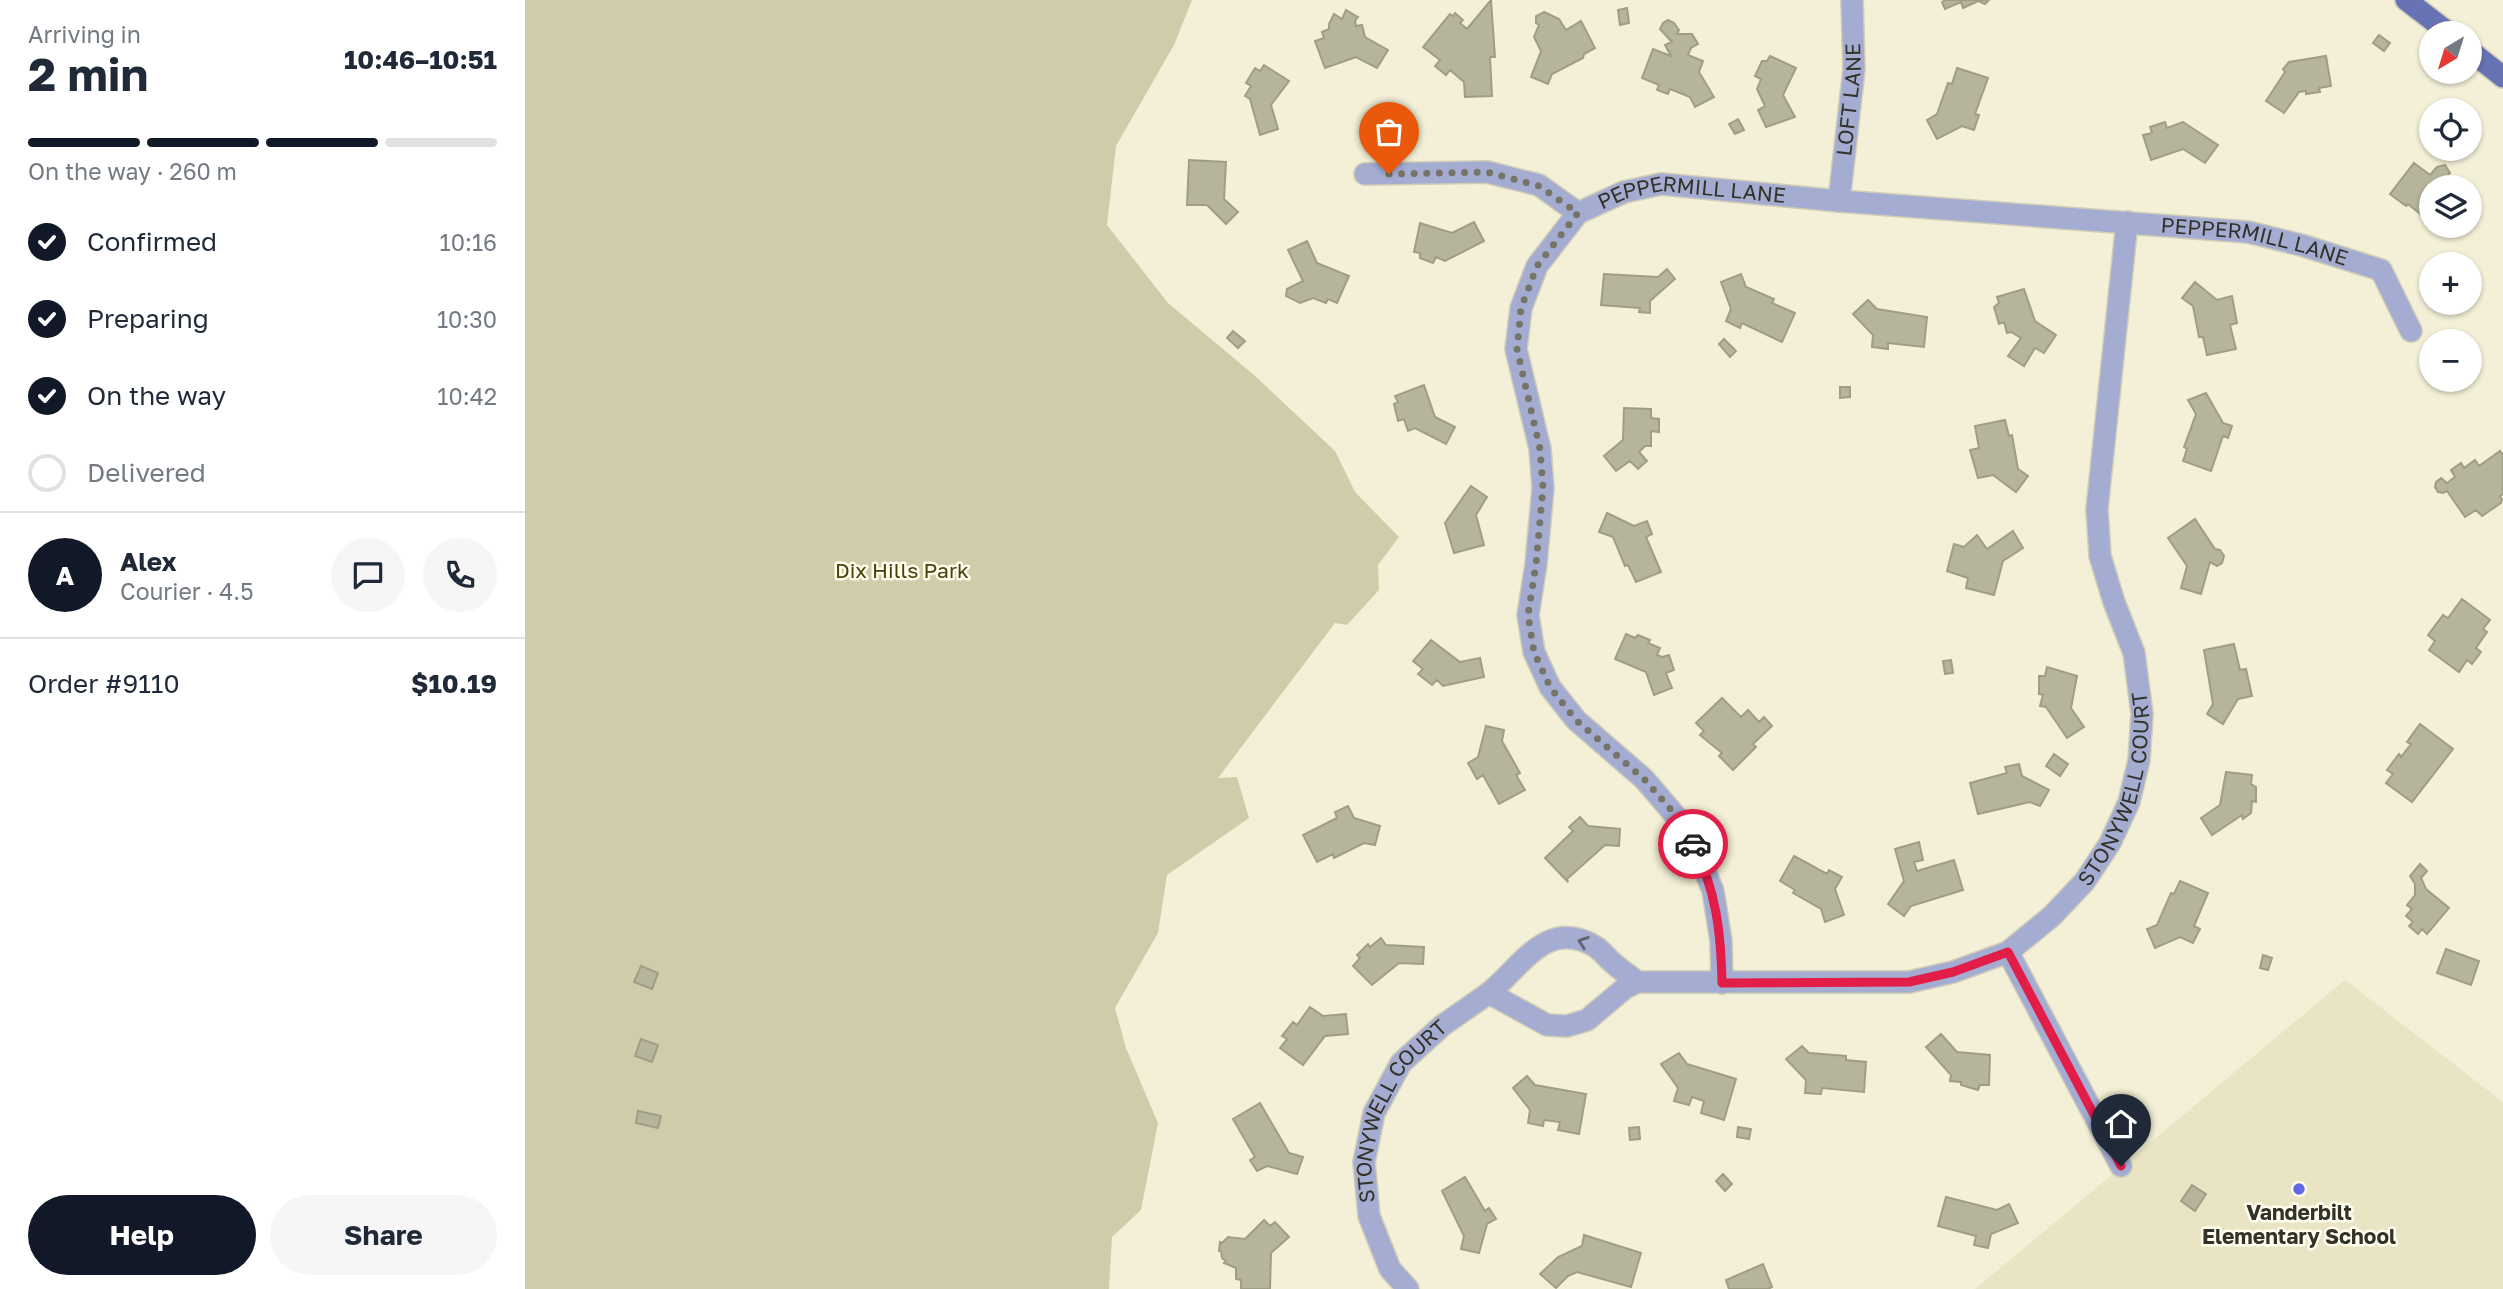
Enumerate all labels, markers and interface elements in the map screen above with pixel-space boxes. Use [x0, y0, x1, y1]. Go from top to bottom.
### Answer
text: Arriving in [28, 20, 141, 48]
north arrow [2419, 21, 2481, 84]
map controls [2419, 21, 2482, 392]
street label: LOFT LANE [1830, 43, 1866, 157]
text: 10:46–10:51 [344, 44, 497, 75]
text: 2 min [28, 46, 148, 101]
button: locate [2419, 98, 2482, 161]
pin [1359, 102, 1419, 174]
icon: bag [1370, 113, 1408, 151]
text: On the way · 260 m [28, 157, 237, 185]
street label: PEPPERMILL LANE [1593, 170, 1787, 214]
button: layers [2419, 175, 2482, 238]
street label: PEPPERMILL LANE [2160, 211, 2352, 271]
icon: check [28, 223, 66, 261]
text: Confirmed [87, 226, 217, 257]
text: 10:16 [440, 228, 497, 256]
button: + [2419, 252, 2482, 315]
icon: check [28, 300, 66, 338]
text: Preparing [87, 303, 209, 334]
text: 10:30 [437, 305, 497, 333]
button: − [2419, 329, 2482, 392]
icon: check [28, 377, 66, 415]
text: On the way [87, 380, 226, 411]
text: 10:42 [437, 382, 497, 410]
text: Delivered [87, 457, 206, 488]
button: chat [331, 538, 405, 612]
button: phone [423, 538, 497, 612]
text: Alex [120, 546, 177, 577]
park label: Dix Hills Park [835, 557, 969, 583]
text: A [56, 560, 74, 591]
text: Courier · 4.5 [120, 577, 253, 605]
text: Order #9110 [28, 668, 180, 699]
text: $10.19 [411, 668, 497, 699]
street label: STONYWELL COURT [2071, 690, 2155, 891]
courier [1658, 809, 1728, 879]
icon: car [1674, 825, 1712, 863]
one-way arrow [1577, 936, 1590, 950]
street label: STONYWELL COURT [1350, 1014, 1452, 1204]
pin [2091, 1094, 2151, 1166]
icon: home [2102, 1105, 2140, 1143]
marker: Vanderbilt Elementary School [2291, 1181, 2307, 1197]
button: Help [28, 1195, 256, 1275]
button: Share [270, 1195, 497, 1275]
place label: Vanderbilt Elementary School [2202, 1199, 2396, 1249]

